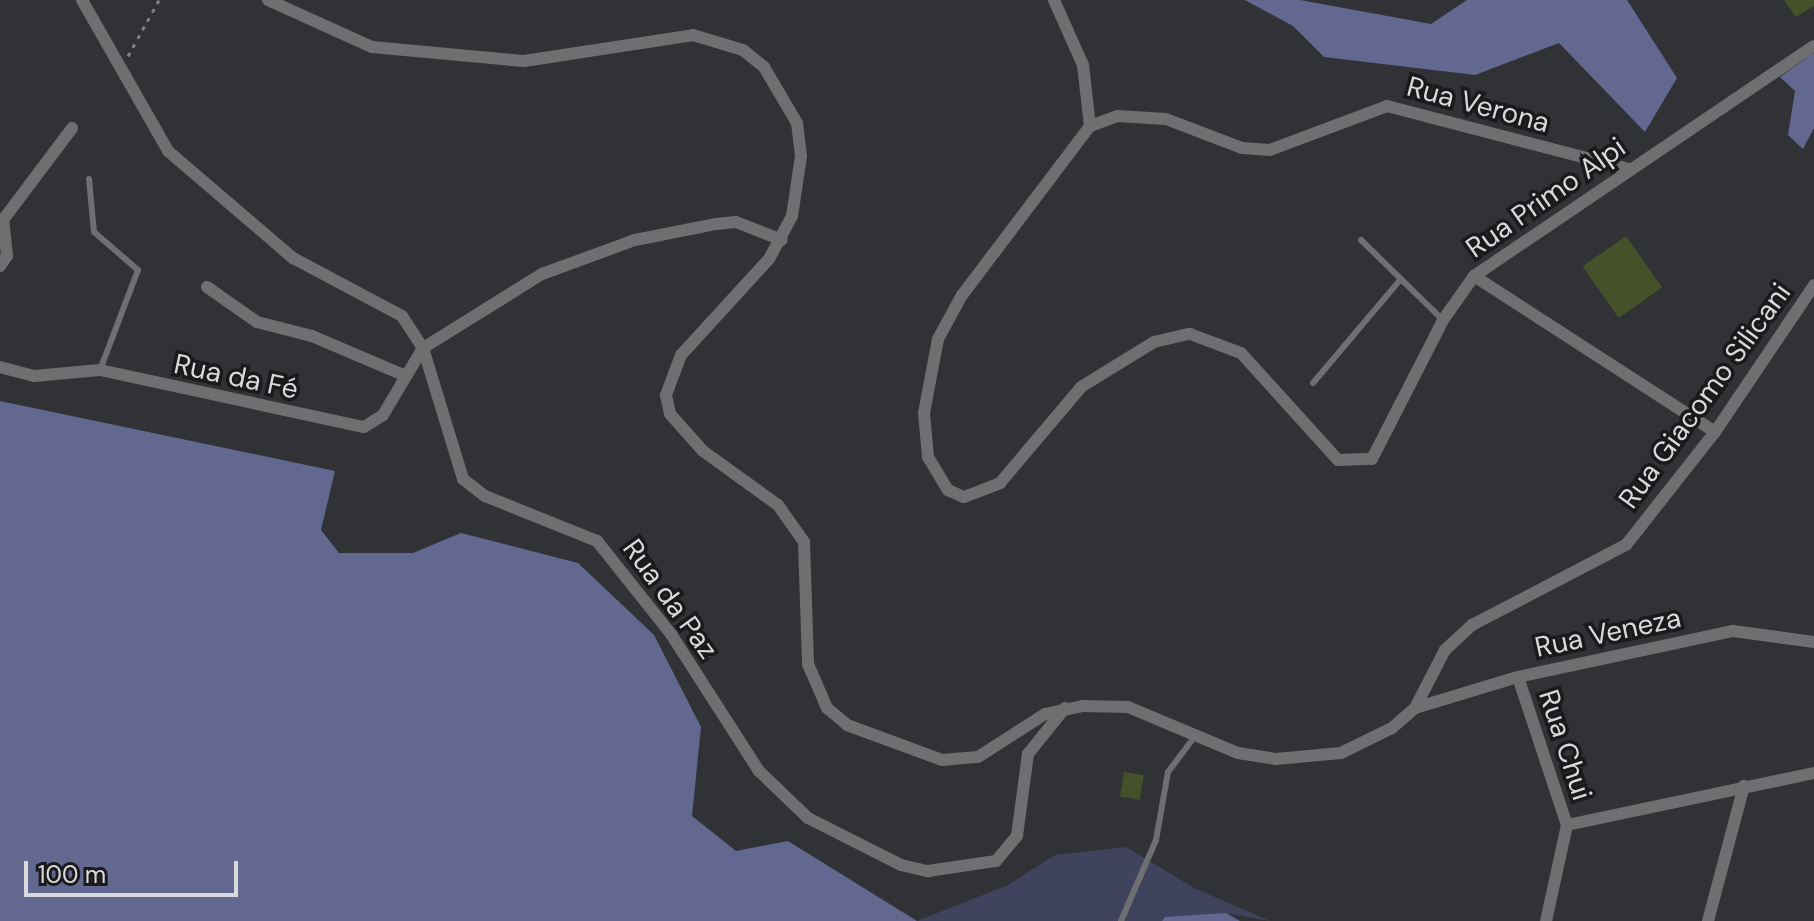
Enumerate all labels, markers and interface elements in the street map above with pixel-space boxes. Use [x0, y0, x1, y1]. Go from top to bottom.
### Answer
street label: Rua Verona [1403, 70, 1553, 140]
street label: Rua Primo Alpi [1460, 131, 1632, 265]
street label: Rua Giacomo Silicani [1612, 277, 1798, 515]
street label: Rua da Fé [171, 347, 301, 407]
street label: Rua da Paz [615, 533, 725, 665]
street label: Rua Veneza [1532, 601, 1684, 665]
street label: Rua Chui [1531, 685, 1599, 805]
scale bar [28, 845, 242, 895]
text: 100 m [38, 859, 106, 890]

